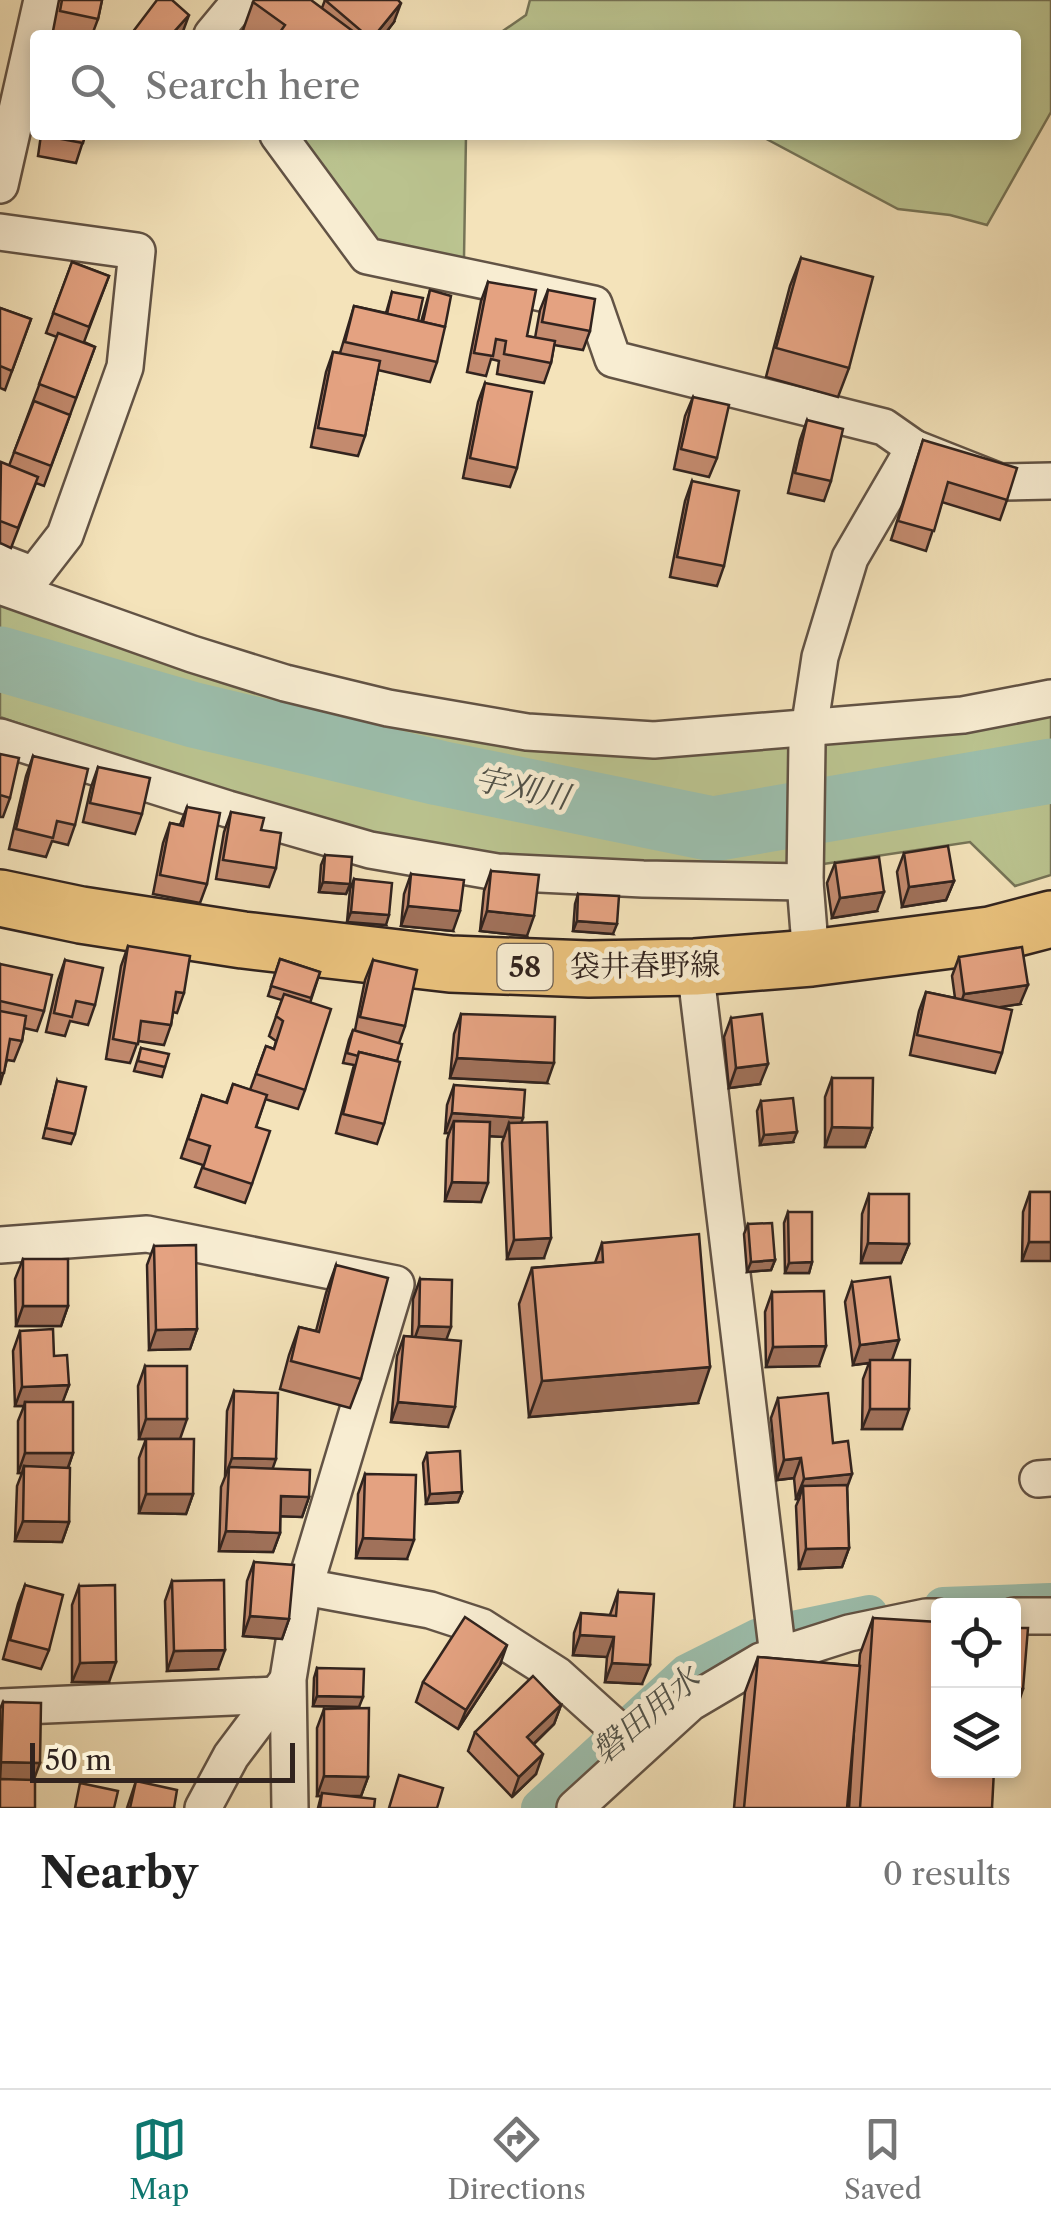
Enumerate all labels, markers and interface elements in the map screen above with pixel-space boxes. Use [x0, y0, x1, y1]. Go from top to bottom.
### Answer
search box [30, 30, 1021, 140]
icon: search [65, 58, 120, 113]
text: Search here [145, 62, 360, 109]
water label: 宇刈川 [471, 758, 576, 817]
road number: 58 [498, 944, 552, 990]
street label: 袋井春野線 [570, 946, 720, 985]
map controls [931, 1598, 1021, 1778]
button: locate [931, 1598, 1021, 1688]
water label: 磐田用水 [584, 1657, 710, 1771]
button: layers [931, 1688, 1021, 1778]
scale bar [30, 1738, 295, 1782]
text: 50 m [45, 1743, 112, 1777]
text: Nearby [40, 1847, 198, 1899]
text: 0 results [883, 1854, 1011, 1893]
tab: Map [129, 2112, 189, 2206]
tab: Directions [447, 2112, 586, 2206]
tab: Saved [844, 2112, 922, 2206]

